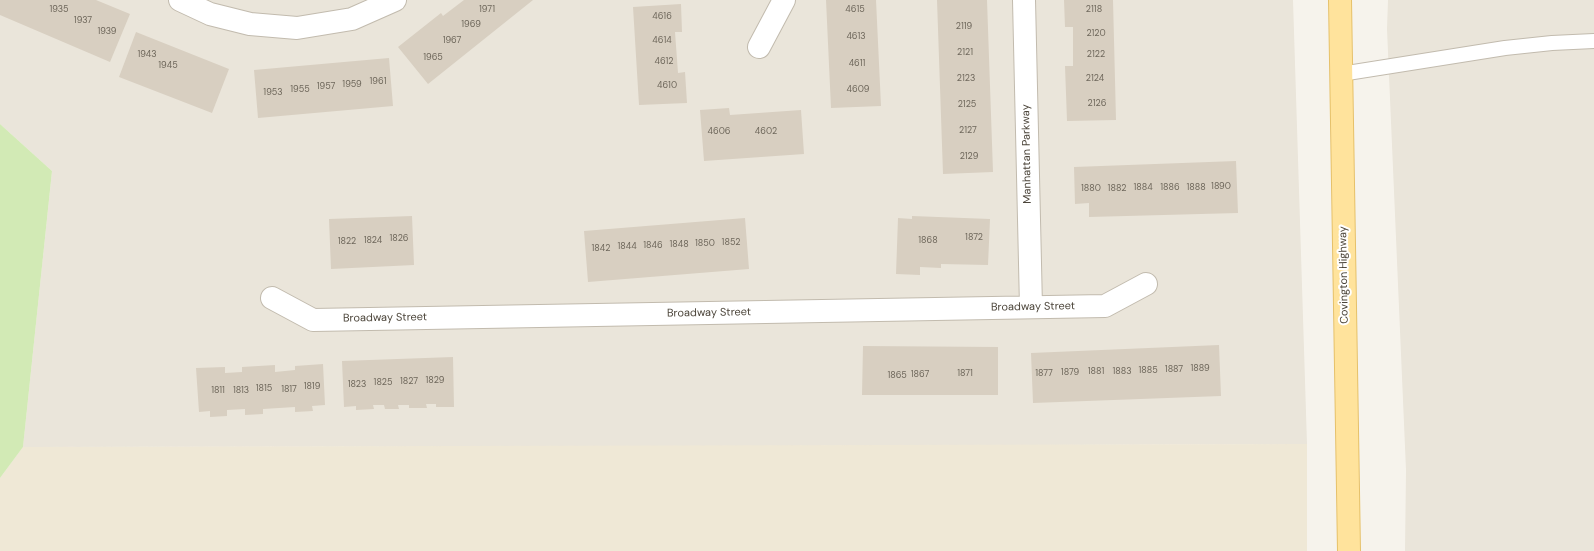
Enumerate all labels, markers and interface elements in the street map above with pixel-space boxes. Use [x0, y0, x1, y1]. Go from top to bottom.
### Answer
house number: 1935 [49, 5, 69, 15]
house number: 1971 [479, 5, 495, 15]
house number: 4615 [845, 5, 865, 15]
house number: 2118 [1086, 5, 1102, 15]
house number: 4616 [652, 12, 672, 22]
house number: 1937 [74, 16, 92, 26]
house number: 1969 [461, 20, 481, 30]
house number: 2119 [956, 22, 972, 32]
house number: 1939 [97, 27, 117, 37]
house number: 2120 [1086, 29, 1106, 39]
house number: 4613 [846, 32, 866, 42]
house number: 1967 [443, 36, 461, 46]
house number: 4614 [652, 36, 672, 46]
house number: 2121 [957, 48, 973, 58]
house number: 1943 [137, 50, 157, 60]
house number: 2122 [1087, 50, 1105, 60]
house number: 1965 [423, 53, 443, 63]
house number: 4612 [654, 57, 674, 67]
house number: 4611 [849, 59, 865, 69]
house number: 1945 [158, 61, 178, 71]
house number: 2123 [957, 74, 975, 84]
house number: 2124 [1086, 74, 1104, 84]
house number: 1961 [370, 77, 386, 87]
house number: 1959 [342, 80, 362, 90]
house number: 4610 [657, 81, 677, 91]
house number: 1957 [317, 82, 335, 92]
house number: 1955 [290, 85, 310, 95]
house number: 4609 [847, 85, 869, 95]
house number: 1953 [263, 88, 283, 98]
house number: 2126 [1088, 99, 1106, 109]
house number: 2125 [958, 100, 976, 110]
street label: Manhattan Parkway [1020, 104, 1034, 204]
house number: 2127 [959, 126, 977, 136]
house number: 4606 [708, 127, 730, 137]
house number: 4602 [755, 127, 777, 137]
house number: 2129 [960, 152, 978, 162]
house number: 1890 [1211, 182, 1231, 192]
house number: 1884 [1133, 183, 1153, 193]
house number: 1886 [1160, 183, 1180, 193]
house number: 1888 [1186, 183, 1206, 193]
house number: 1880 [1081, 184, 1101, 194]
house number: 1882 [1108, 184, 1126, 194]
street label: Covington Highway [1337, 226, 1351, 324]
house number: 1872 [965, 233, 983, 243]
house number: 1826 [390, 234, 408, 244]
house number: 1824 [364, 236, 382, 246]
house number: 1868 [918, 236, 938, 246]
house number: 1822 [338, 237, 356, 247]
house number: 1852 [722, 238, 740, 248]
house number: 1850 [695, 239, 715, 249]
house number: 1848 [669, 240, 689, 250]
house number: 1846 [643, 241, 663, 251]
house number: 1844 [617, 242, 637, 252]
house number: 1842 [592, 244, 610, 254]
street label: Broadway Street [991, 300, 1075, 314]
street label: Broadway Street [667, 306, 751, 320]
street label: Broadway Street [343, 311, 427, 325]
house number: 1889 [1190, 364, 1210, 374]
house number: 1887 [1165, 365, 1183, 375]
house number: 1885 [1138, 366, 1158, 376]
house number: 1881 [1088, 367, 1104, 377]
house number: 1883 [1112, 367, 1132, 377]
house number: 1879 [1061, 368, 1079, 378]
house number: 1871 [957, 369, 973, 379]
house number: 1877 [1035, 369, 1053, 379]
house number: 1867 [911, 370, 929, 380]
house number: 1865 [887, 371, 907, 381]
house number: 1829 [426, 376, 444, 386]
house number: 1827 [400, 377, 418, 387]
house number: 1825 [374, 378, 392, 388]
house number: 1823 [348, 380, 366, 390]
house number: 1819 [304, 382, 320, 392]
house number: 1815 [256, 384, 272, 394]
house number: 1817 [281, 385, 297, 395]
house number: 1811 [211, 386, 225, 396]
house number: 1813 [233, 386, 249, 396]

